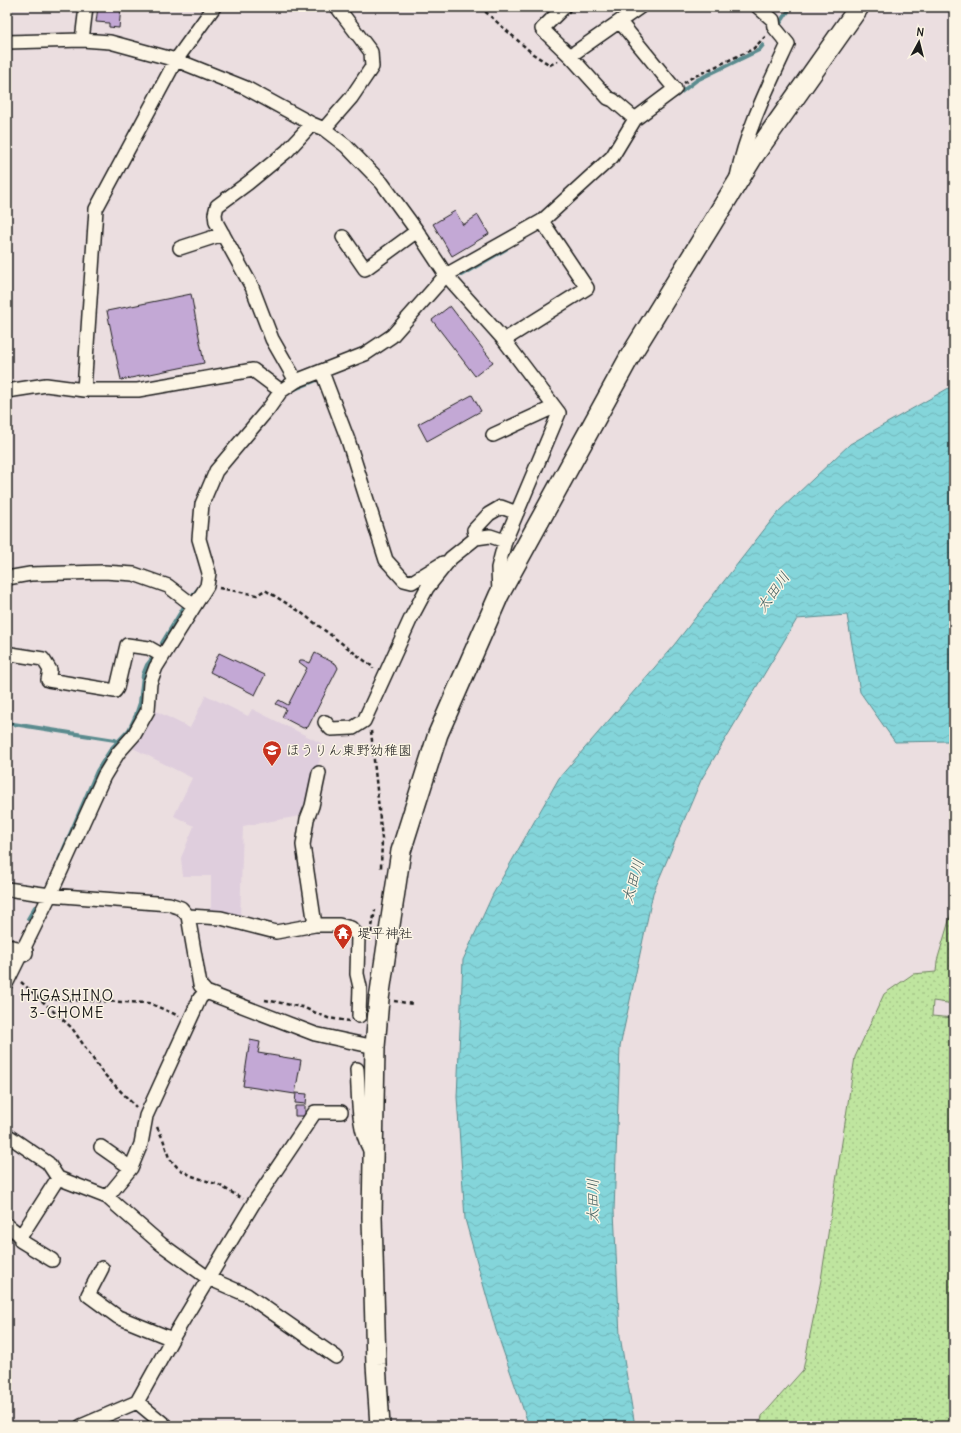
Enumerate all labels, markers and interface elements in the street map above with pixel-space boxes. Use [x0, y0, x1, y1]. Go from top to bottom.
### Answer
north arrow [899, 22, 939, 62]
text: N [916, 25, 925, 39]
water label: 太田川 [752, 568, 794, 615]
school or university icon: ほうりん東野幼稚園 [261, 739, 283, 767]
place label: ほうりん東野幼稚園 [286, 741, 412, 759]
water label: 太田川 [617, 857, 648, 905]
temple icon: 堤平神社 [332, 922, 354, 950]
place label: 堤平神社 [357, 924, 413, 942]
district label: HIGASHINO 3-CHOME [20, 986, 114, 1022]
water label: 太田川 [583, 1178, 602, 1224]

